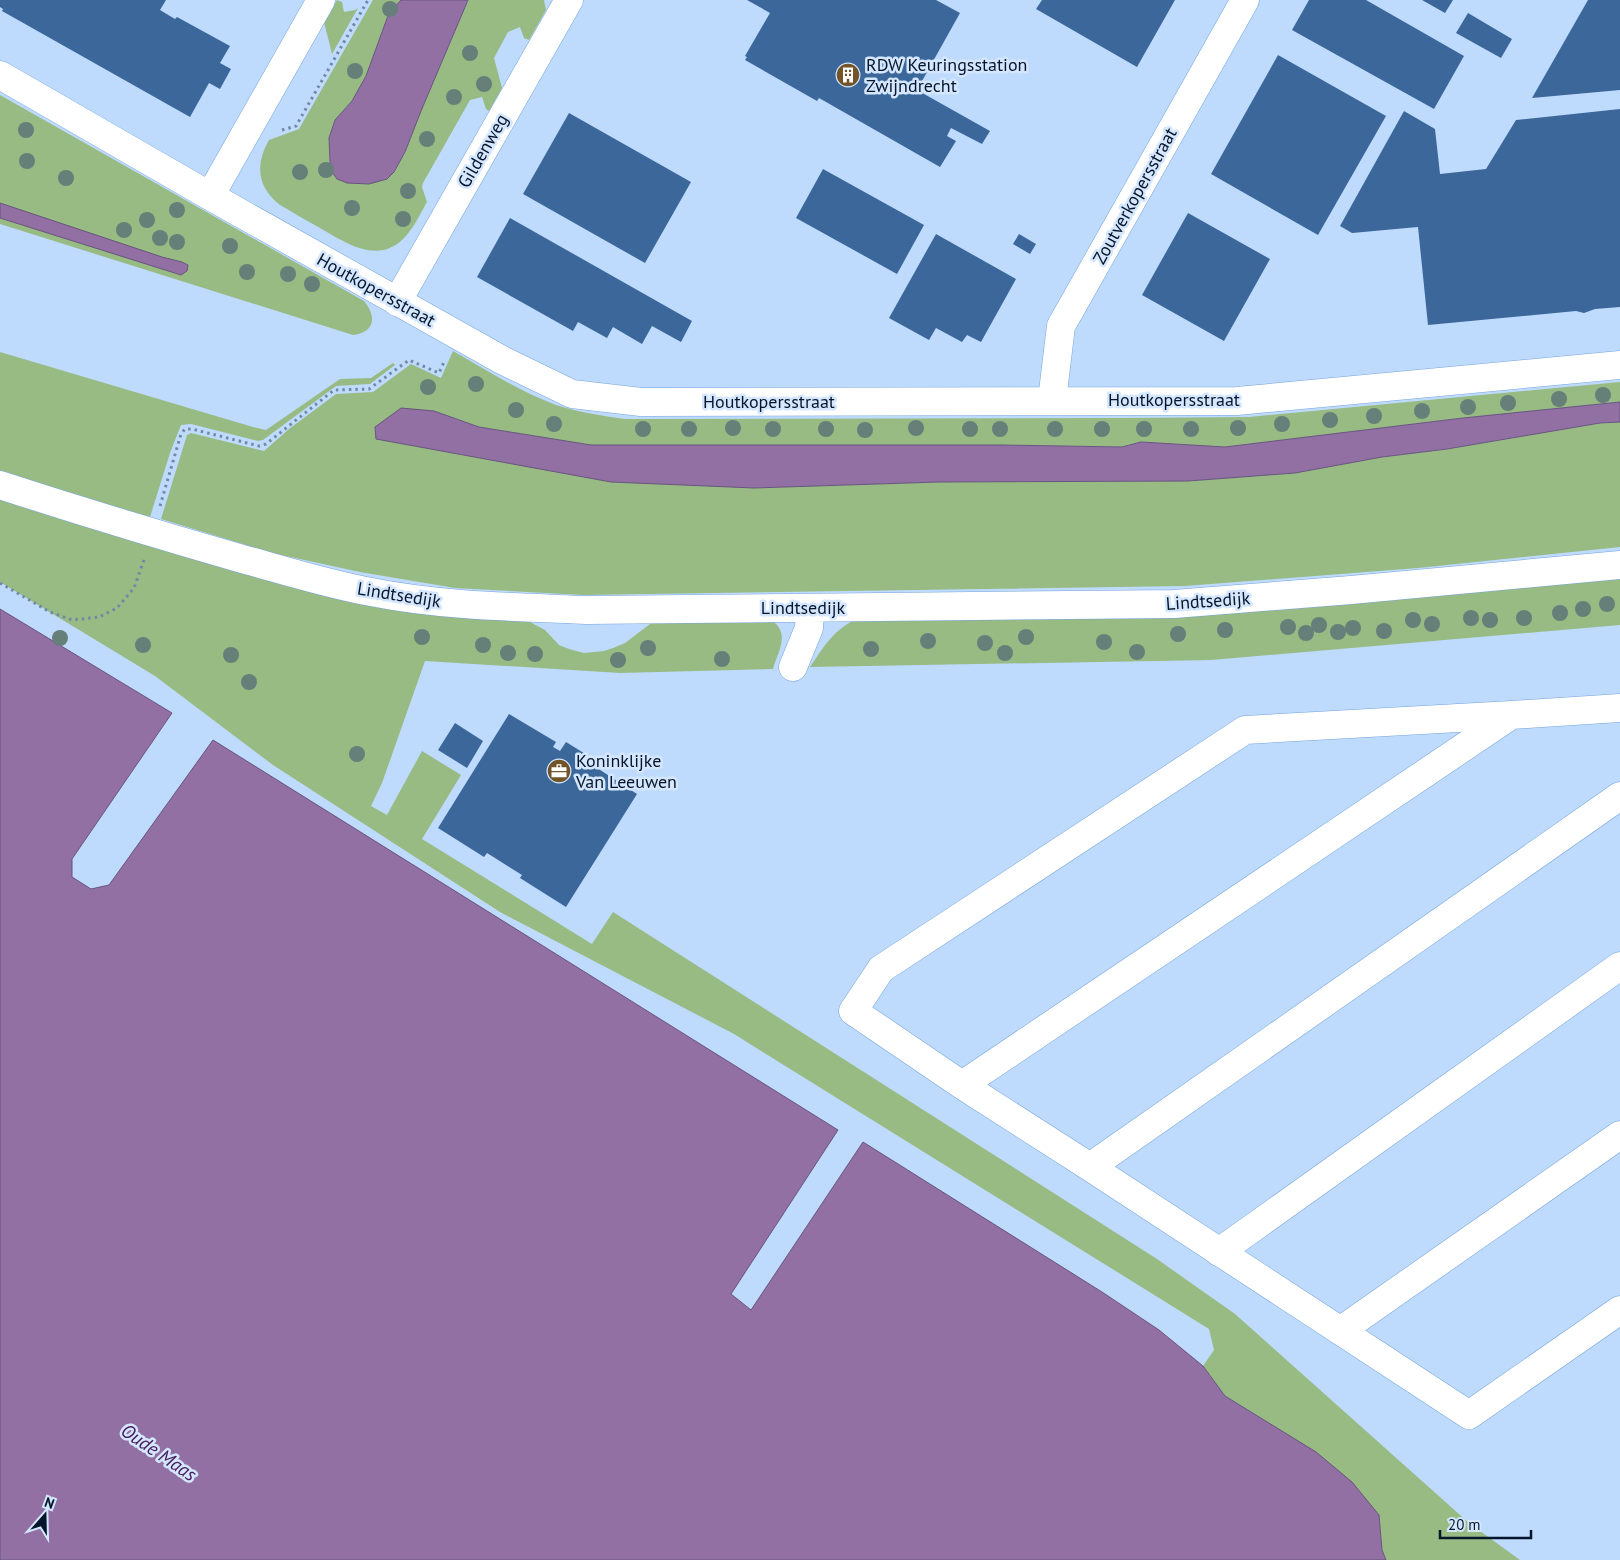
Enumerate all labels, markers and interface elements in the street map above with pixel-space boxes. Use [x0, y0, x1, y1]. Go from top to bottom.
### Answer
place label: RDW Keuringsstation Zwijndrecht [866, 53, 1027, 97]
building icon: RDW Keuringsstation Zwijndrecht [835, 62, 861, 88]
street label: Gildenweg [452, 110, 513, 192]
street label: Zoutverkopersstraat [1088, 123, 1182, 268]
street label: Houtkopersstraat [313, 248, 440, 332]
street label: Houtkopersstraat [1108, 388, 1240, 411]
street label: Houtkopersstraat [703, 390, 835, 413]
street label: Lindtsedijk [356, 577, 443, 613]
street label: Lindtsedijk [1165, 586, 1251, 615]
street label: Lindtsedijk [761, 596, 846, 619]
place label: Koninklijke Van Leeuwen [575, 749, 677, 793]
office icon: Koninklijke Van Leeuwen [546, 758, 572, 784]
water label: Oude Maas [117, 1418, 202, 1486]
north arrow [20, 1490, 70, 1540]
text: N [42, 1493, 57, 1513]
scale bar [1440, 1508, 1531, 1540]
text: 20 m [1448, 1515, 1481, 1534]

